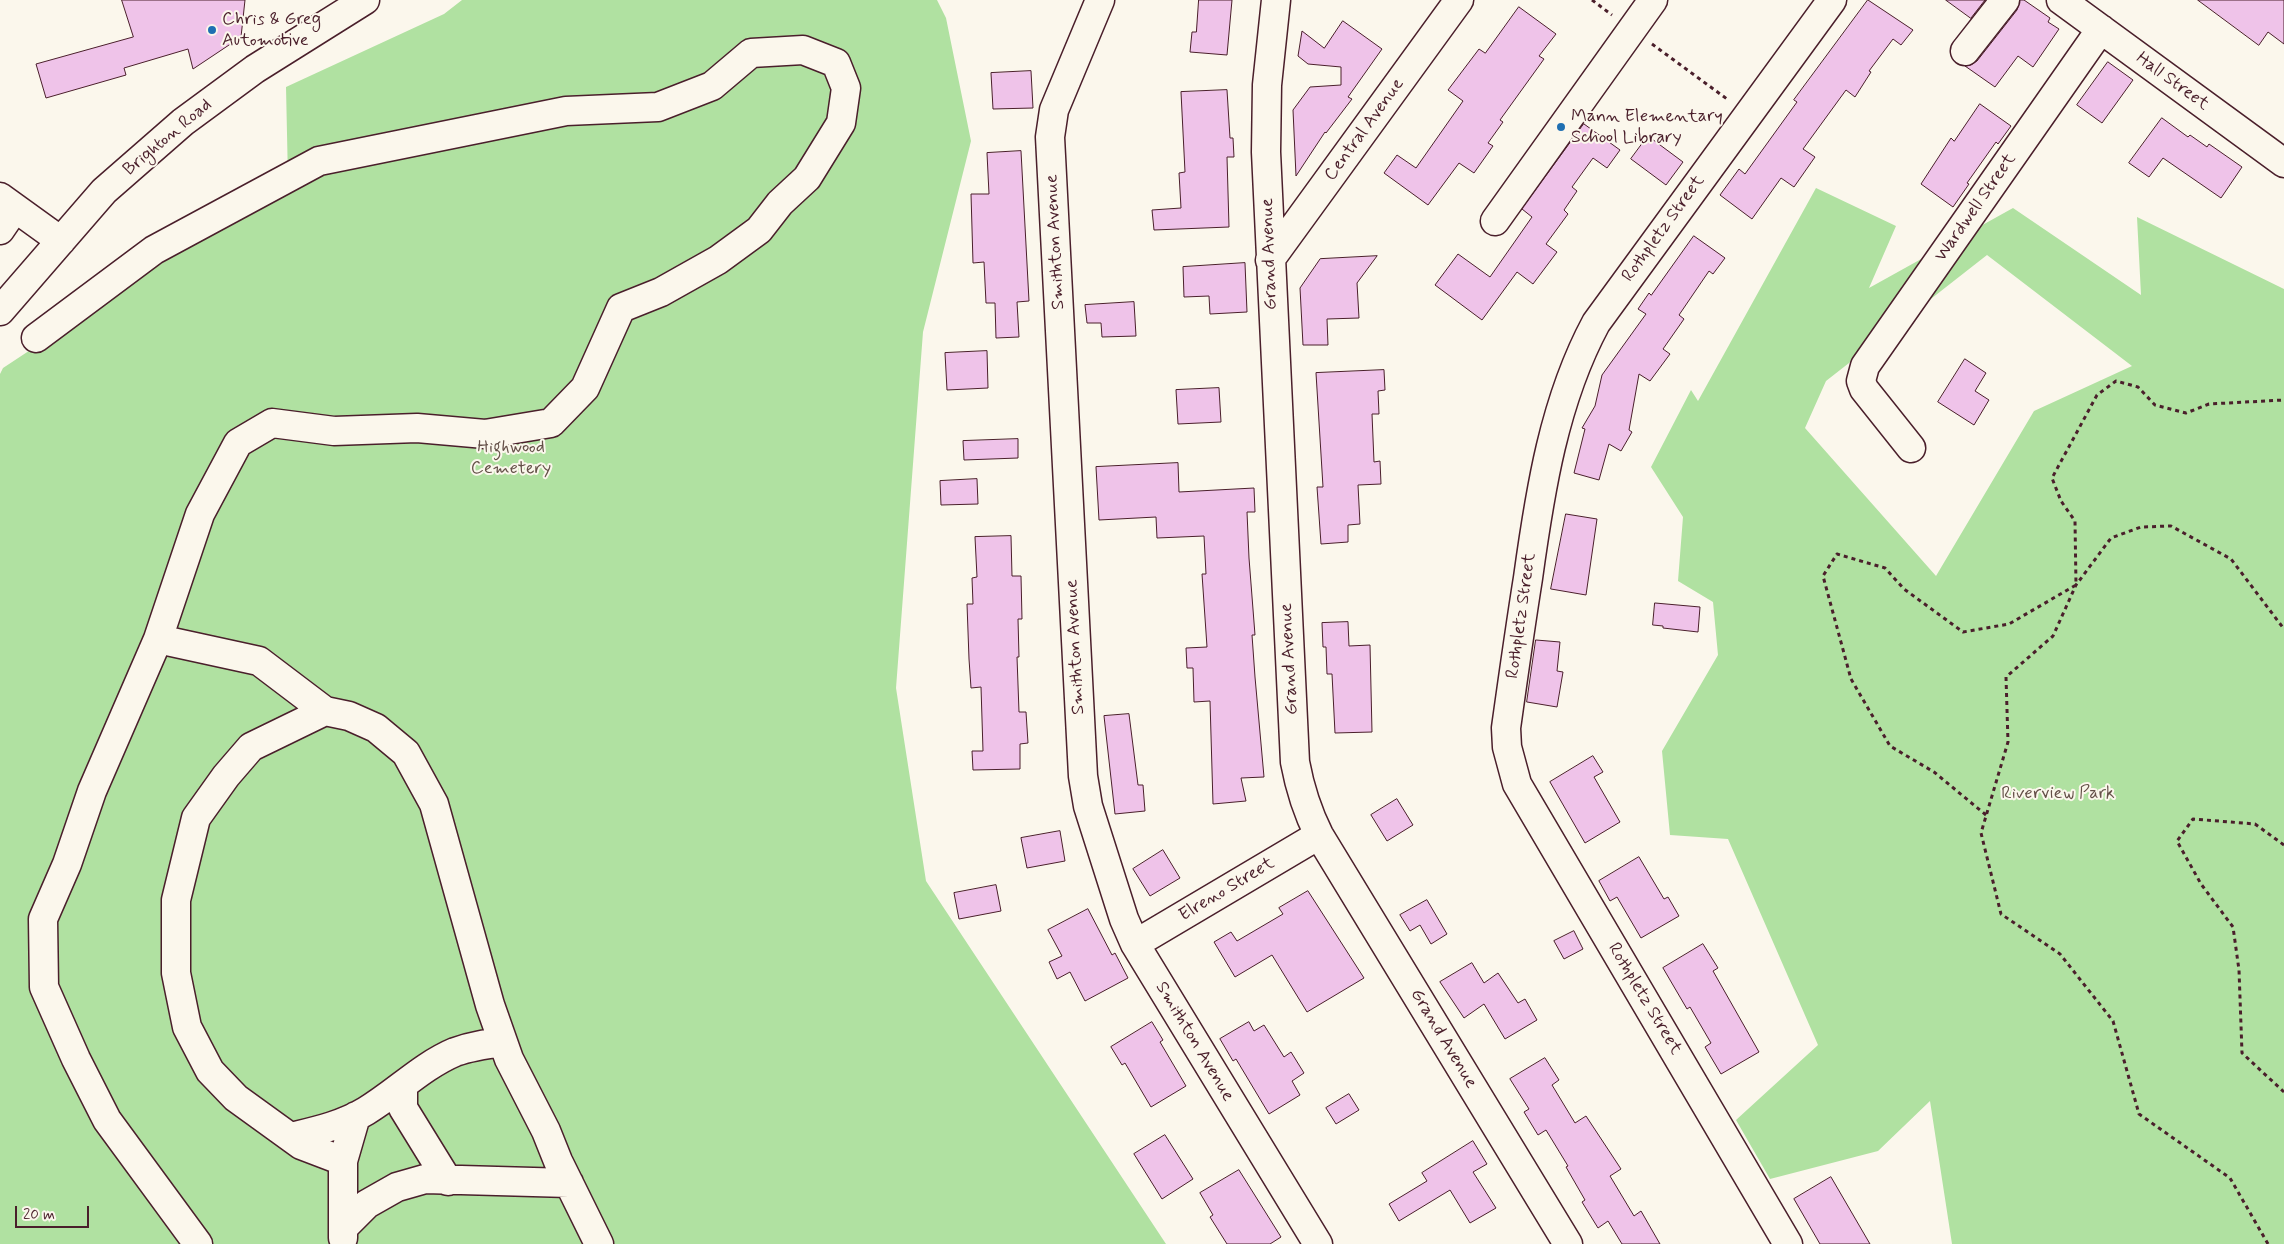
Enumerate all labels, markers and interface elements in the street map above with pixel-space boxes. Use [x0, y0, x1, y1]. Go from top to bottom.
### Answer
place label: Chris & Greg Automotive [222, 9, 321, 52]
marker: Chris & Greg Automotive [206, 24, 218, 36]
street label: Hall Street [2131, 48, 2213, 116]
street label: Central Avenue [1321, 74, 1409, 186]
street label: Brighton Road [119, 95, 217, 181]
place label: Mann Elementary School Library [1571, 106, 1723, 148]
marker: Mann Elementary School Library [1555, 121, 1567, 133]
street label: Wardwell Street [1931, 150, 2021, 266]
street label: Rothpletz Street [1618, 171, 1710, 287]
street label: Smithton Avenue [1042, 174, 1070, 310]
street label: Grand Avenue [1257, 198, 1283, 310]
park label: Highwood Cemetery [471, 437, 551, 479]
street label: Rothpletz Street [1502, 552, 1542, 680]
street label: Smithton Avenue [1062, 579, 1090, 715]
street label: Grand Avenue [1276, 602, 1304, 716]
park label: Riverview Park [2001, 783, 2115, 805]
street label: Elreno Street [1175, 853, 1279, 927]
street label: Rothpletz Street [1602, 939, 1686, 1059]
street label: Smithton Avenue [1150, 978, 1238, 1106]
street label: Grand Avenue [1405, 985, 1481, 1093]
scale bar [18, 1196, 91, 1228]
text: 20 m [23, 1205, 55, 1225]

